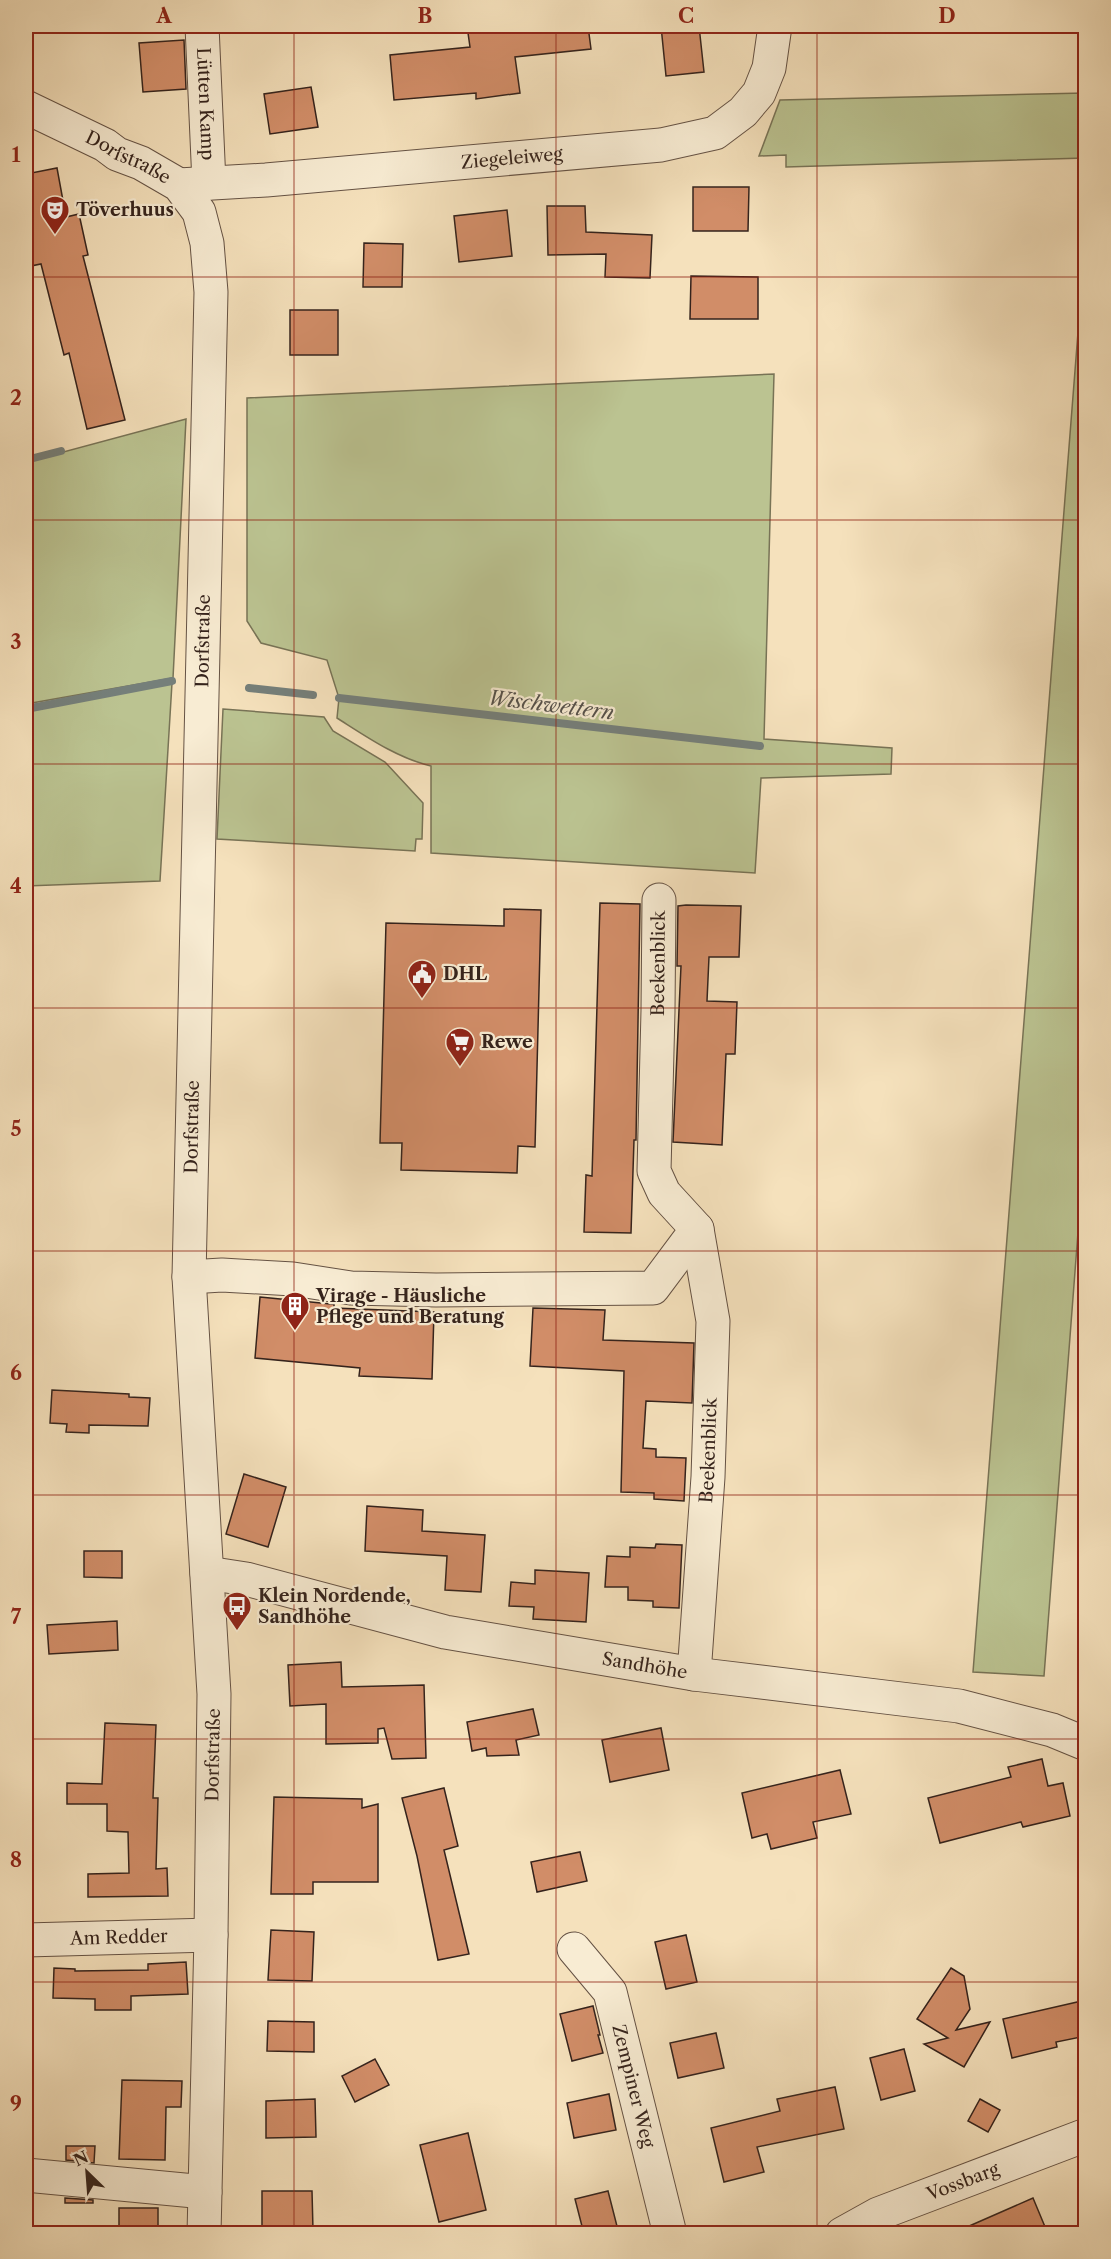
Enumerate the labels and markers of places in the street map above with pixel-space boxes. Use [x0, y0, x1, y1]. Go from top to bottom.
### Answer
theatre icon: Töverhuus [39, 194, 71, 236]
place label: Töverhuus [76, 199, 174, 221]
public building icon: DHL [406, 958, 438, 1000]
place label: DHL [443, 963, 488, 985]
supermarket icon: Rewe [444, 1026, 476, 1068]
place label: Rewe [481, 1031, 533, 1053]
place label: Virage - Häusliche Pflege und Beratung [315, 1285, 504, 1328]
building icon: Virage - Häusliche Pflege und Beratung [279, 1290, 311, 1332]
place label: Klein Nordende, Sandhöhe [258, 1585, 411, 1628]
bus stop icon: Klein Nordende, Sandhöhe [221, 1590, 253, 1632]

